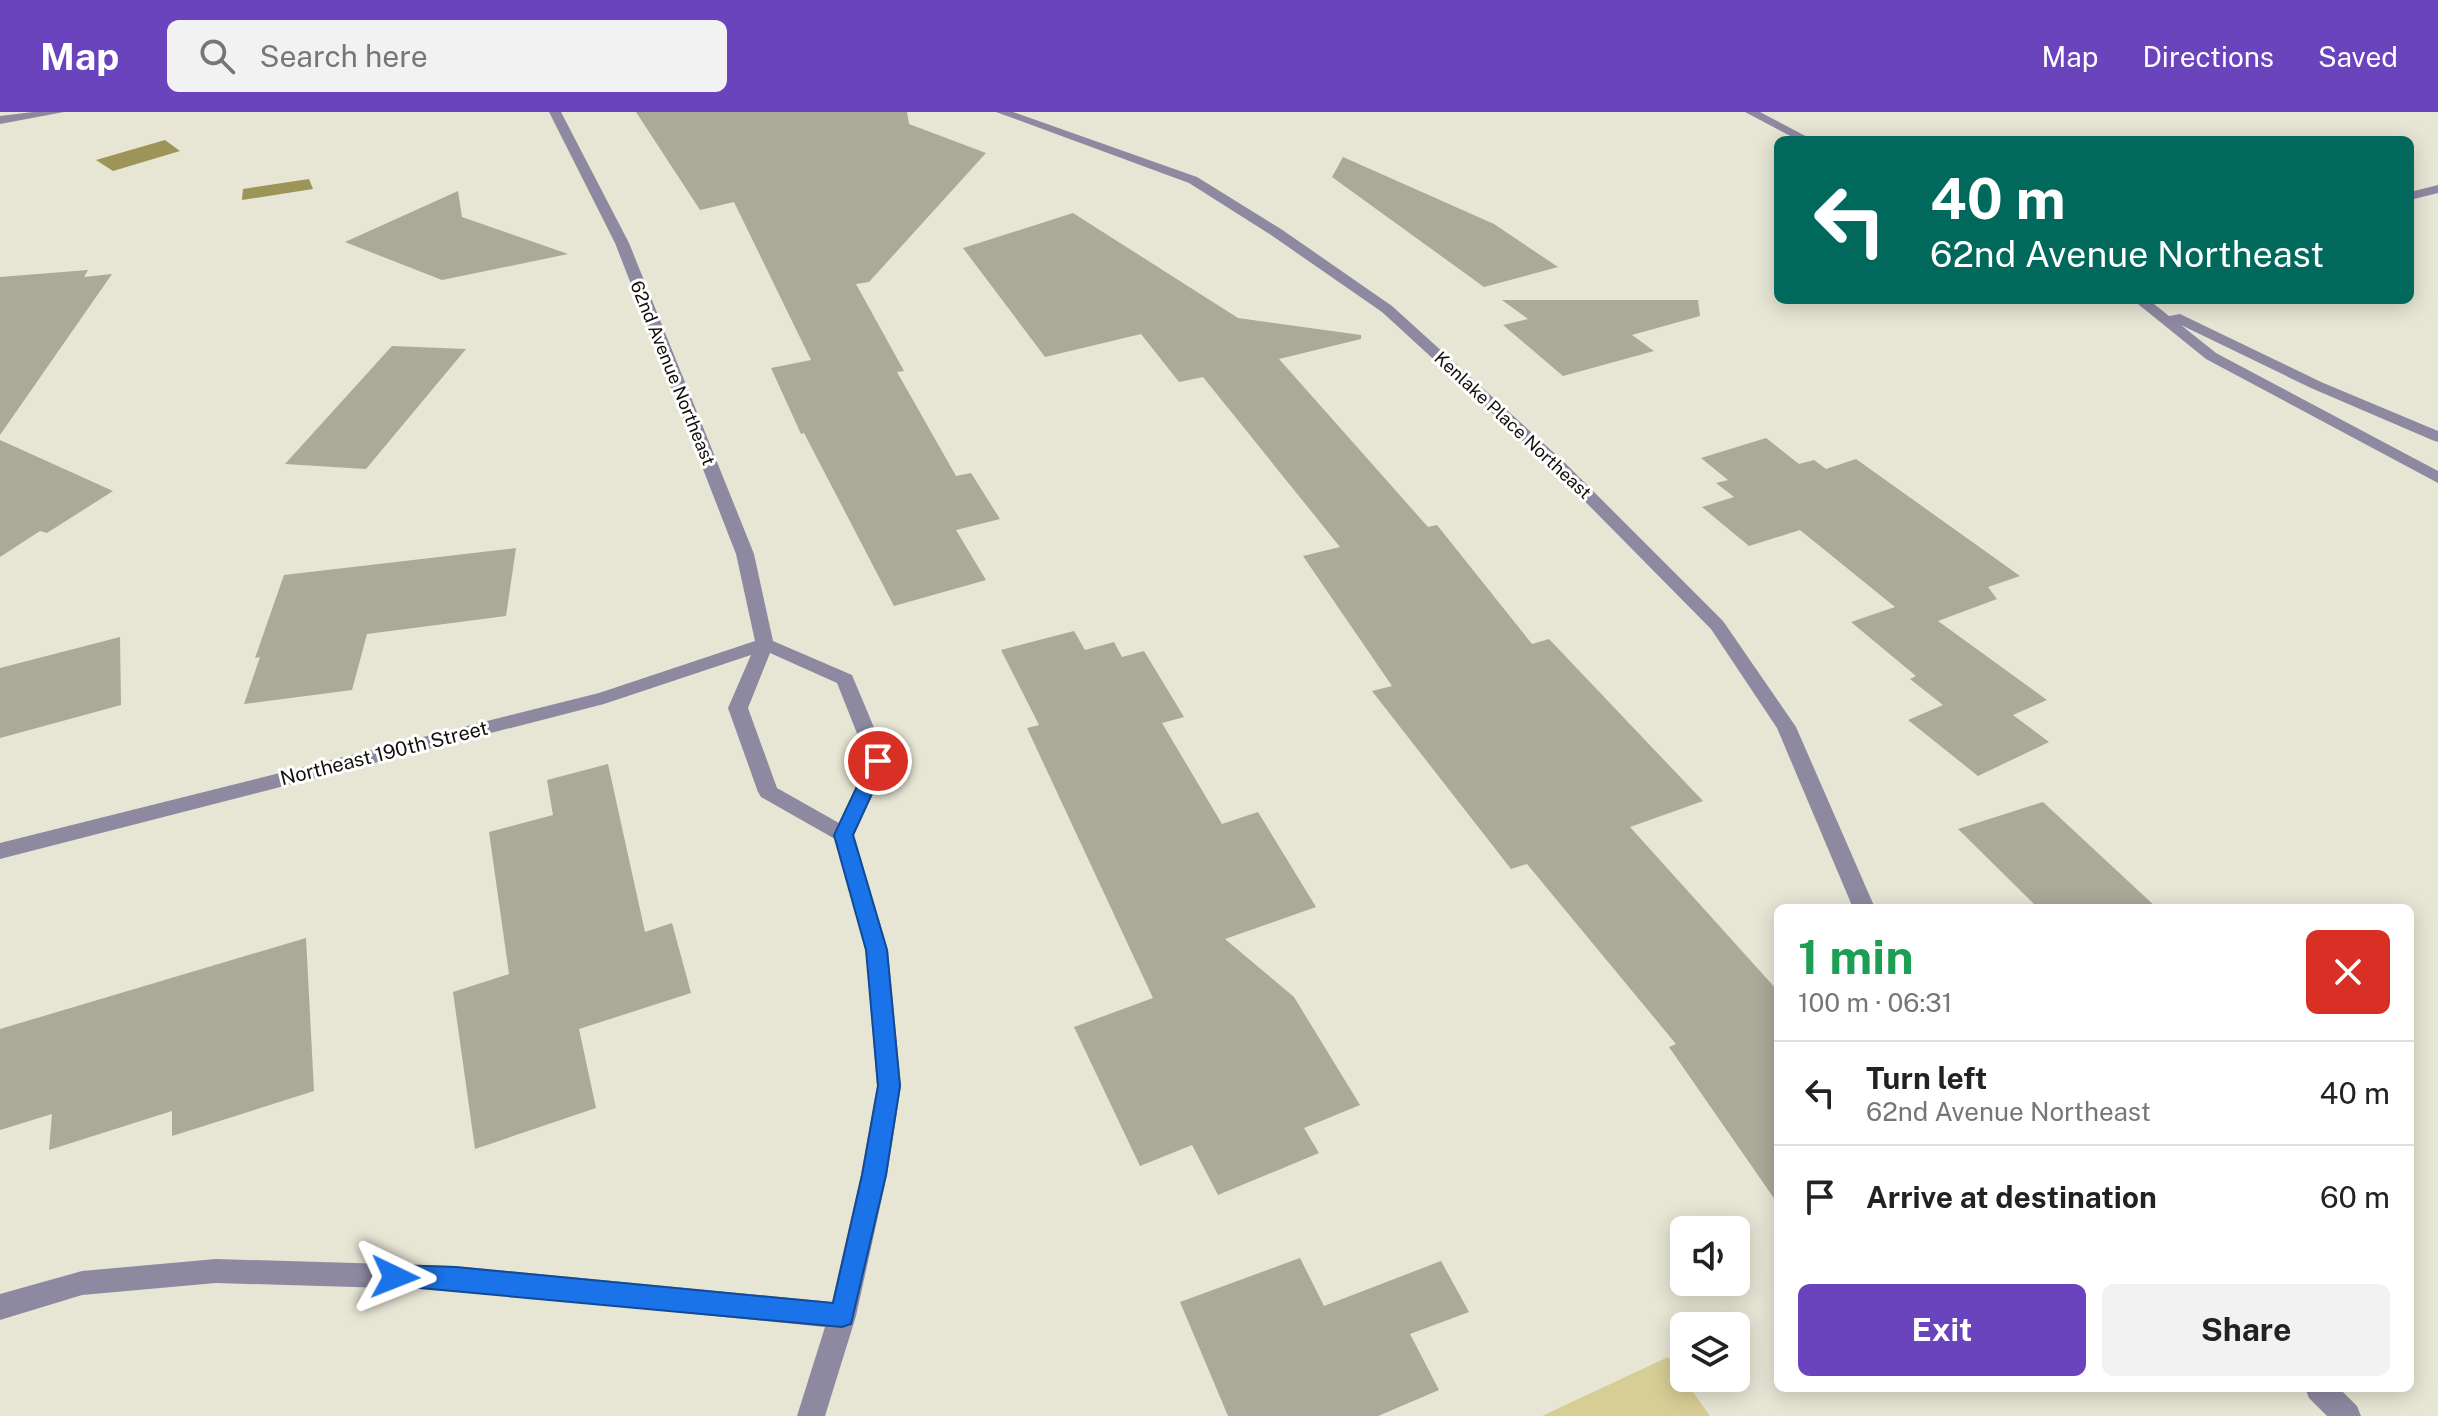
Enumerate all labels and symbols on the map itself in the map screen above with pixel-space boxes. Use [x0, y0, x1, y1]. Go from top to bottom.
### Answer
street label: 62nd Avenue Northeast [626, 278, 720, 468]
street label: Kenlake Place Northeast [1430, 347, 1596, 503]
street label: Northeast 190th Street [278, 716, 490, 790]
pin [844, 727, 912, 795]
position arrow [353, 1235, 437, 1319]

